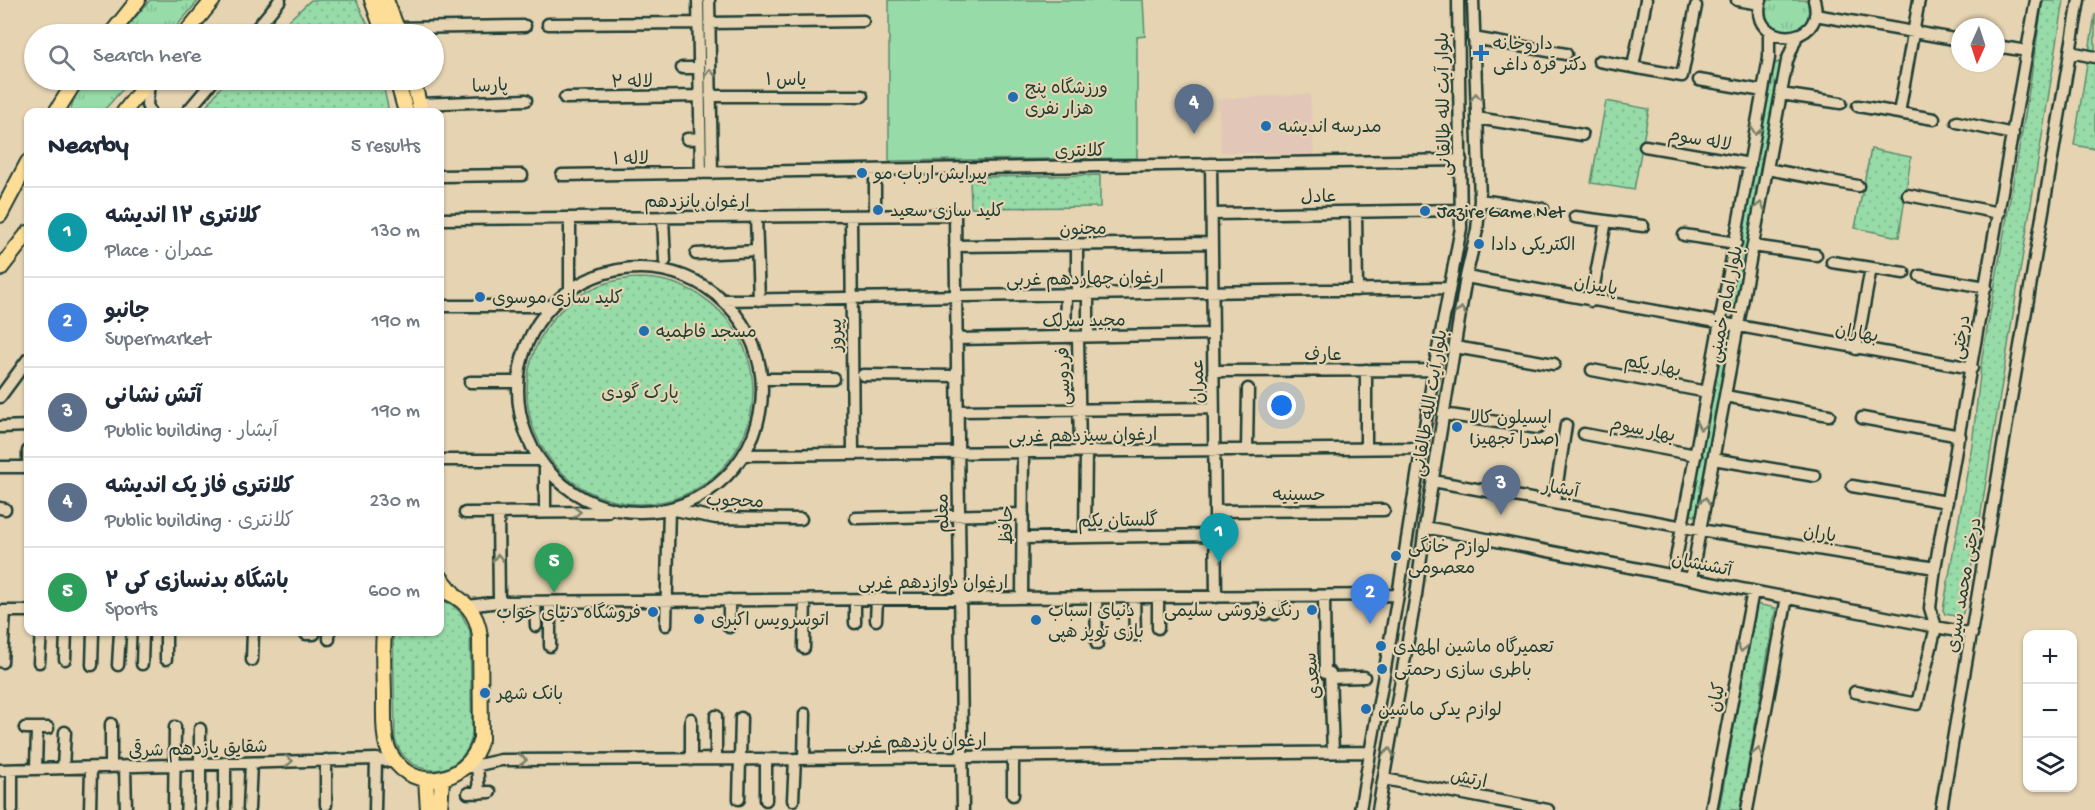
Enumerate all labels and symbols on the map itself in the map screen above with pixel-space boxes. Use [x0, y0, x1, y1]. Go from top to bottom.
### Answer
north arrow [1951, 18, 2005, 72]
street label: بلوار آیت لله طالقانی [1433, 32, 1457, 176]
place label: داروخانه دکتر قره داغی [1493, 35, 1587, 77]
marker: داروخانه دکتر قره داغی [1474, 46, 1488, 60]
one-way arrow [704, 68, 716, 77]
street label: یاس ۱ [765, 71, 807, 92]
street label: لاله ۲ [611, 73, 653, 94]
street label: پارسا [472, 76, 509, 99]
place label: ورزشگاه پنج هزار نفری [1025, 77, 1108, 121]
pin: 4 [1174, 84, 1214, 134]
marker: ورزشگاه پنج هزار نفری [1006, 90, 1020, 104]
one-way arrow [1470, 93, 1483, 102]
place label: مدرسه اندیشه [1278, 118, 1382, 139]
marker: مدرسه اندیشه [1259, 119, 1273, 133]
one-way arrow [1750, 125, 1763, 135]
street label: لاله سوم [1666, 126, 1733, 158]
street label: کلانتری [1055, 142, 1106, 163]
street label: لاله ۱ [613, 150, 649, 171]
place label: پیرایش ارباب مو [872, 165, 987, 186]
marker: پیرایش ارباب مو [855, 166, 869, 180]
street label: عادل [1301, 188, 1337, 209]
street label: ارغوان پانزدهم [644, 193, 750, 215]
one-way arrow [1754, 201, 1766, 210]
place label: کلید سازی سعید [890, 202, 1004, 223]
marker: کلید سازی سعید [871, 203, 885, 217]
place label: Jazire Game Net [1437, 203, 1566, 224]
marker: Jazire Game Net [1418, 204, 1432, 218]
street label: مجنون [1059, 220, 1107, 241]
place label: الکتریکی دادا [1491, 236, 1575, 257]
marker: الکتریکی دادا [1472, 237, 1486, 251]
street label: بلوار امام خمینی [1706, 244, 1750, 365]
street label: ارغوان چهاردهم غربی [1006, 269, 1164, 293]
street label: پاییزان [1572, 273, 1619, 302]
place label: کلید سازی موسوی [492, 289, 623, 310]
marker: کلید سازی موسوی [473, 290, 487, 304]
one-way arrow [1454, 307, 1466, 316]
street label: مجید سرلک [1042, 311, 1126, 334]
street label: درختی [1948, 314, 1977, 361]
street label: پیروز [827, 318, 848, 354]
street label: بهاران [1833, 320, 1880, 349]
place label: مسجد فاطمیه [656, 323, 757, 344]
marker: مسجد فاطمیه [637, 324, 651, 338]
street label: بلوار آیت الله طالقانی [1409, 328, 1453, 478]
street label: عارف [1304, 346, 1342, 367]
street label: فردوسی [1054, 347, 1077, 405]
street label: بهار یکم [1622, 352, 1683, 384]
street label: عمران [1189, 358, 1210, 404]
park label: پارک گودی [601, 382, 679, 405]
your location [1267, 391, 1296, 420]
place label: اپسیلون کالا (صدرا تجهیز) [1469, 409, 1560, 451]
street label: بهار سوم [1608, 415, 1677, 449]
marker: اپسیلون کالا (صدرا تجهیز) [1450, 420, 1464, 434]
one-way arrow [1695, 420, 1708, 430]
street label: ارغوان سیزدهم غربی [1009, 426, 1158, 450]
pin: 3 [1482, 466, 1520, 515]
street label: آبشار [1539, 476, 1582, 504]
street label: حسینیه [1273, 486, 1326, 507]
street label: محجوب [706, 491, 764, 514]
street label: معلم [934, 493, 956, 533]
one-way arrow [1699, 496, 1711, 505]
street label: حافظ [998, 505, 1019, 545]
one-way arrow [573, 506, 582, 518]
street label: گلستان یکم [1078, 509, 1159, 535]
pin: 1 [1200, 514, 1238, 563]
street label: درختی محمد سیری [1943, 516, 1988, 655]
street label: باران [1802, 523, 1838, 548]
place label: لوازم خانگی معصومی [1408, 536, 1490, 580]
pin: 5 [534, 544, 574, 593]
marker: لوازم خانگی معصومی [1389, 549, 1403, 563]
street label: آتشنشان [1669, 549, 1735, 583]
one-way arrow [492, 553, 504, 562]
street label: ارغوان دوازدهم غربی [858, 574, 1008, 596]
pin: 2 [1350, 574, 1390, 624]
place label: رنگ فروشی سلیمی [1164, 600, 1300, 623]
place label: فروشگاه دنیای خواب [496, 602, 641, 625]
place label: دنیای اسباب بازی تویز هپی [1048, 602, 1144, 644]
marker: رنگ فروشی سلیمی [1305, 603, 1319, 617]
marker: فروشگاه دنیای خواب [646, 605, 660, 619]
place label: اتوسرویس اکبری [711, 611, 829, 632]
marker: اتوسرویس اکبری [692, 612, 706, 626]
marker: دنیای اسباب بازی تویز هپی [1029, 613, 1043, 627]
place label: تعمیرگاه ماشین المهدی [1393, 636, 1555, 659]
marker: تعمیرگاه ماشین المهدی [1374, 639, 1388, 653]
one-way arrow [1736, 643, 1749, 653]
street label: سعدی [1301, 651, 1328, 700]
place label: باطری سازی رحمتی [1394, 661, 1532, 682]
marker: باطری سازی رحمتی [1375, 662, 1389, 676]
street label: کیان [1705, 681, 1732, 714]
place label: بانک شهر [495, 684, 563, 706]
marker: بانک شهر [478, 686, 492, 700]
place label: لوازم یدکی ماشین [1378, 701, 1502, 723]
marker: لوازم یدکی ماشین [1359, 702, 1373, 716]
street label: ارغوان یازدهم غربی [847, 732, 987, 756]
street label: شقایق یازدهم شرقی [128, 734, 268, 764]
one-way arrow [1382, 748, 1394, 757]
one-way arrow [1751, 748, 1764, 758]
one-way arrow [518, 754, 527, 766]
one-way arrow [285, 755, 294, 768]
street label: ارتش [1448, 767, 1489, 794]

